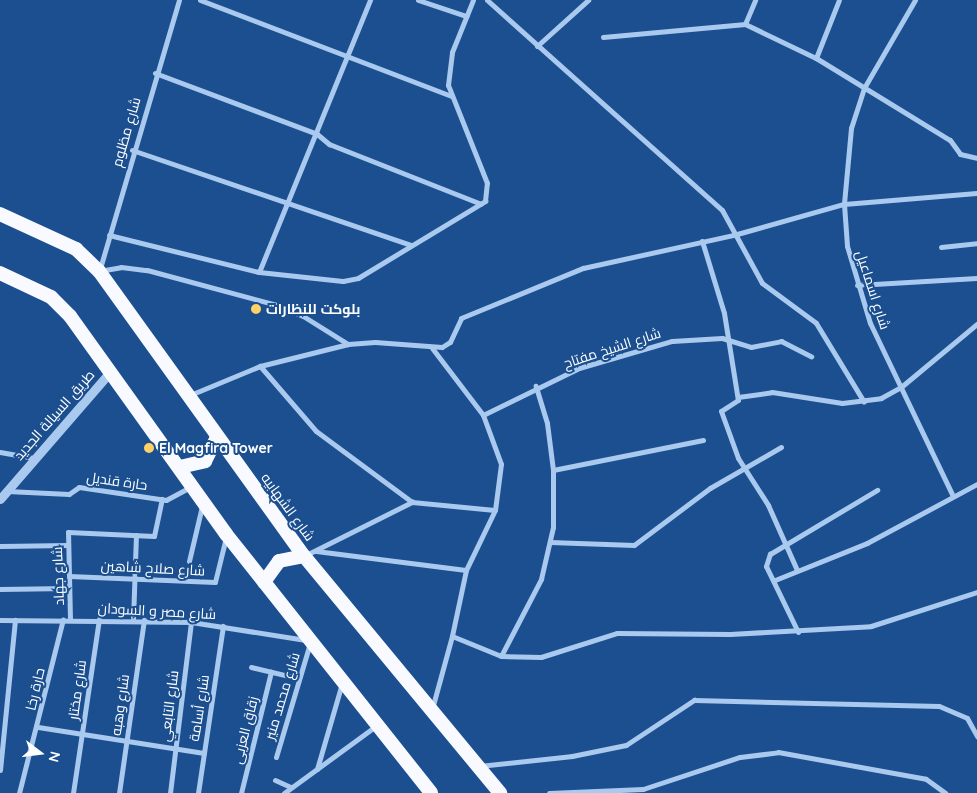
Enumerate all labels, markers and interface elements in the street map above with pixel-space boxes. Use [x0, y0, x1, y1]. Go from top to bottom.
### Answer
street label: شارع مظلوم [108, 95, 144, 169]
street label: شارع اسماعيل [852, 248, 894, 332]
place label: بلوكت للنظارات [266, 301, 360, 317]
marker: بلوكت للنظارات [250, 303, 262, 315]
street label: شارع الشيخ مفتاح [561, 324, 663, 372]
street label: طريق السيالة الجديد [10, 366, 98, 464]
place label: El Magfira Tower [159, 440, 273, 456]
marker: El Magfira Tower [143, 442, 155, 454]
street label: حارة قنديل [86, 468, 148, 494]
street label: شارع الشهابيه [258, 470, 318, 544]
street label: شارع جهاد [49, 546, 67, 606]
street label: شارع صلاح شاهين [100, 557, 206, 579]
street label: شارع مصر و السودان [97, 600, 217, 622]
street label: شارع محمد منير [261, 650, 303, 742]
street label: شارع مختار [64, 659, 90, 721]
street label: حارة رخا [22, 666, 48, 712]
street label: شارع التابعي [156, 669, 182, 743]
street label: شارع وهبه [107, 673, 133, 737]
street label: شارع أسامة [185, 673, 213, 743]
street label: زقاق العزبى [228, 694, 262, 766]
north arrow [15, 728, 65, 778]
text: N [44, 750, 65, 764]

